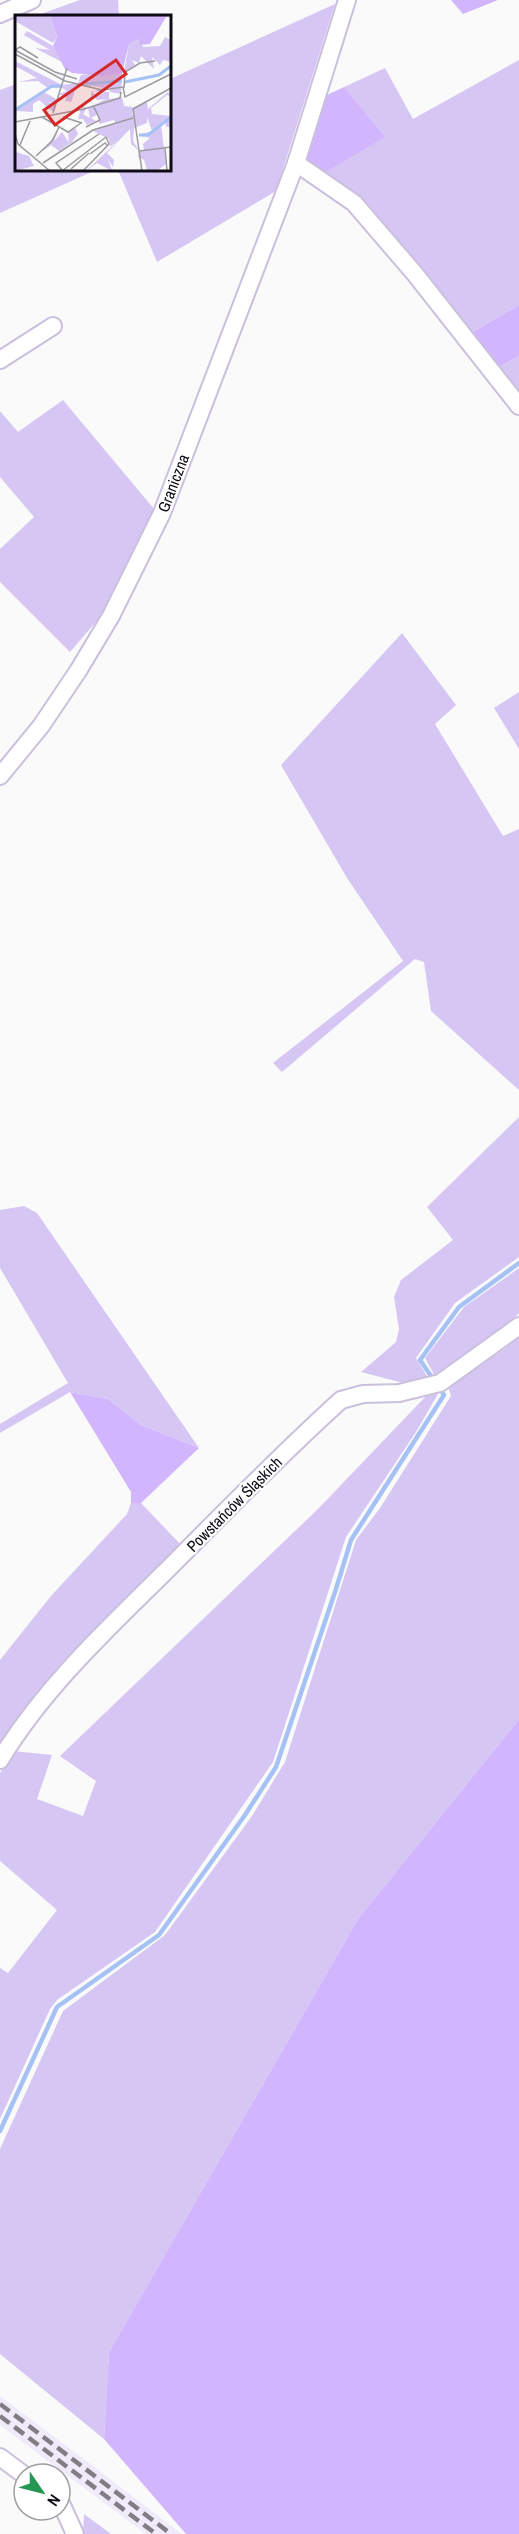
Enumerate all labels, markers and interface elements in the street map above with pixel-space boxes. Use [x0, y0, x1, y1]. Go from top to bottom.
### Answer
inset map [15, 15, 171, 171]
street label: Graniczna [152, 450, 194, 515]
street label: Powstańców Śląskich [181, 1451, 287, 1557]
north arrow [12, 2462, 72, 2522]
text: N [43, 2490, 66, 2511]

